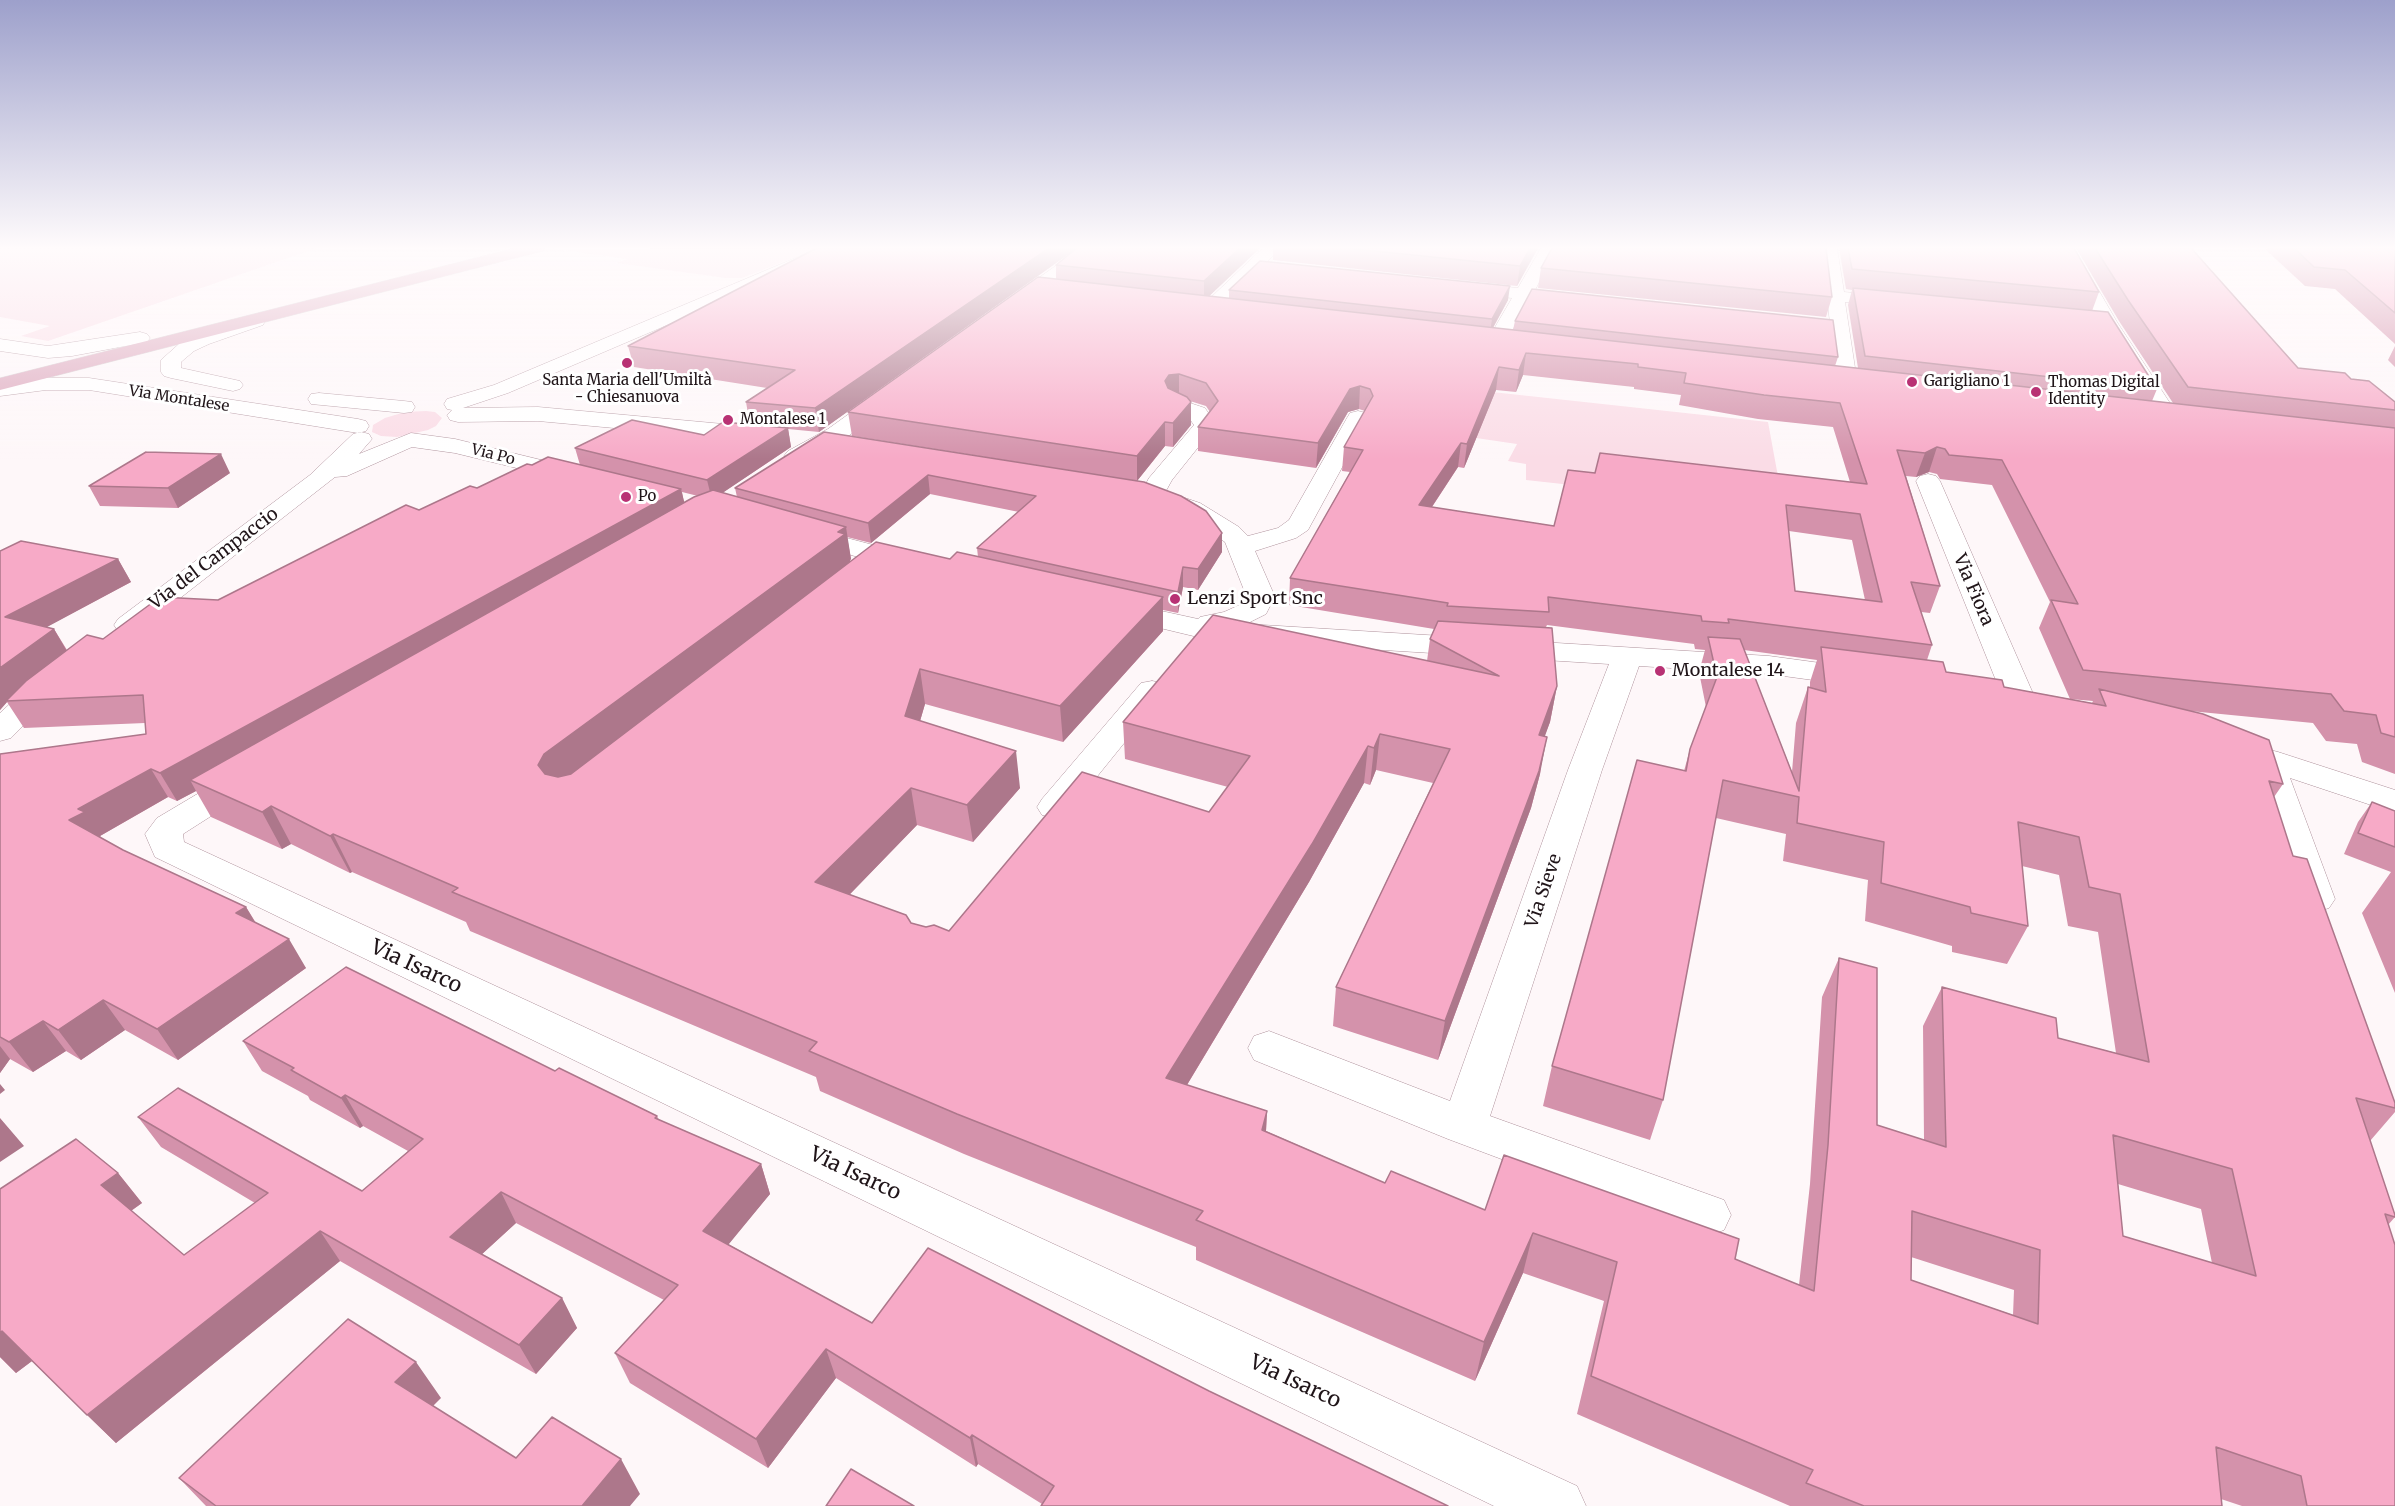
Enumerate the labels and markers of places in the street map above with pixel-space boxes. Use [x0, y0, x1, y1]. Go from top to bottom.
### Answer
marker: Santa Maria dell'Umiltà - Chiesanuova [620, 356, 634, 370]
place label: Santa Maria dell'Umiltà - Chiesanuova [542, 372, 712, 407]
place label: Garigliano 1 [1924, 373, 2010, 391]
place label: Thomas Digital Identity [2048, 374, 2160, 409]
marker: Garigliano 1 [1905, 375, 1919, 389]
marker: Thomas Digital Identity [2029, 385, 2043, 399]
place label: Montalese 1 [740, 411, 825, 429]
marker: Montalese 1 [721, 413, 735, 427]
place label: Po [638, 488, 656, 506]
marker: Po [619, 490, 633, 504]
place label: Lenzi Sport Snc [1187, 588, 1323, 610]
marker: Lenzi Sport Snc [1168, 592, 1182, 606]
place label: Montalese 14 [1672, 660, 1785, 682]
marker: Montalese 14 [1653, 664, 1667, 678]

